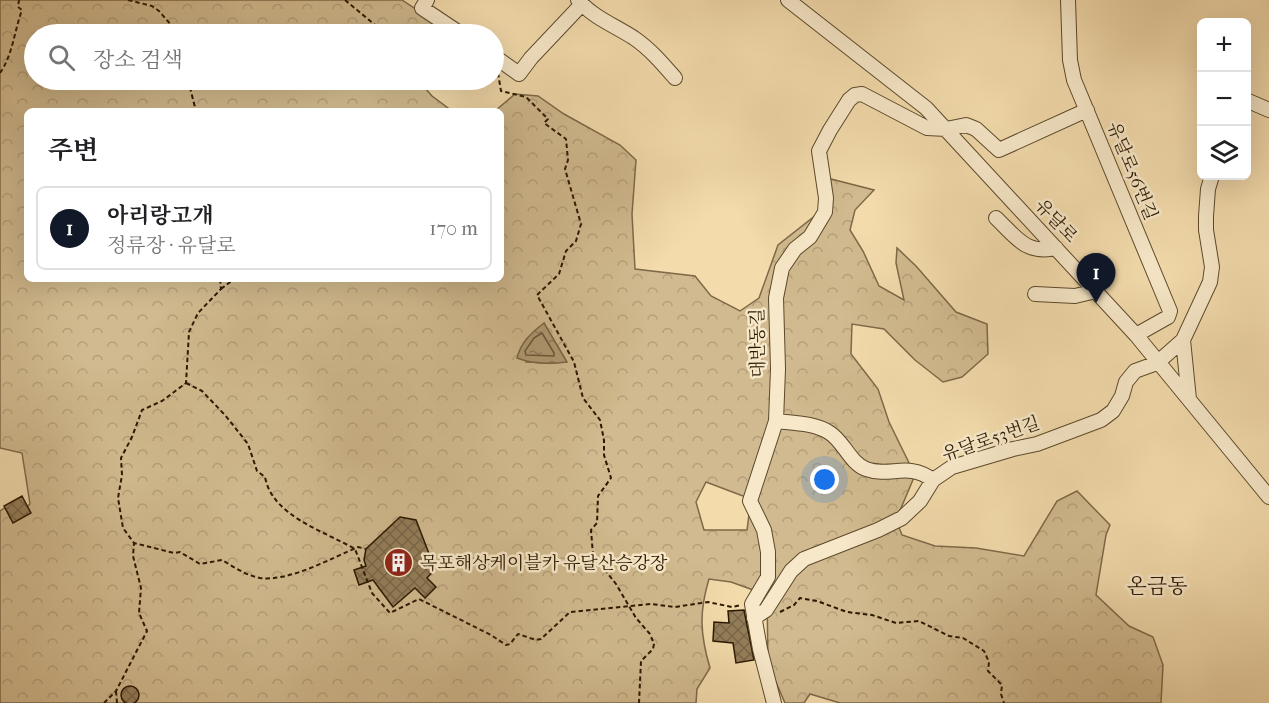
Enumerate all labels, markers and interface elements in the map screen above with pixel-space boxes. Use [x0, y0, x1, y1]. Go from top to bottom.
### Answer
map controls [1197, 18, 1251, 180]
button: + [1197, 18, 1251, 72]
search box [24, 24, 504, 90]
icon: search [45, 41, 78, 74]
text: 장소 검색 [93, 47, 183, 73]
button: − [1197, 72, 1251, 126]
street label: 유달로56번길 [1103, 119, 1161, 223]
button: layers [1197, 126, 1251, 180]
text: 주변 [48, 135, 98, 166]
street label: 유달로 [1031, 195, 1081, 247]
text: 아리랑고개 [107, 203, 213, 229]
text: 1 [66, 217, 73, 240]
text: 170 m [429, 217, 478, 240]
text: 정류장 · 유달로 [107, 234, 236, 257]
pin: 1 [1076, 254, 1116, 303]
street label: 대반동길 [747, 308, 769, 378]
street label: 유달로53번길 [939, 412, 1043, 466]
your location [810, 465, 839, 494]
building icon: 목포해상케이블카 유달산승강장 [383, 547, 415, 579]
place label: 목포해상케이블카 유달산승강장 [420, 553, 668, 574]
district label: 온금동 [1127, 574, 1187, 598]

